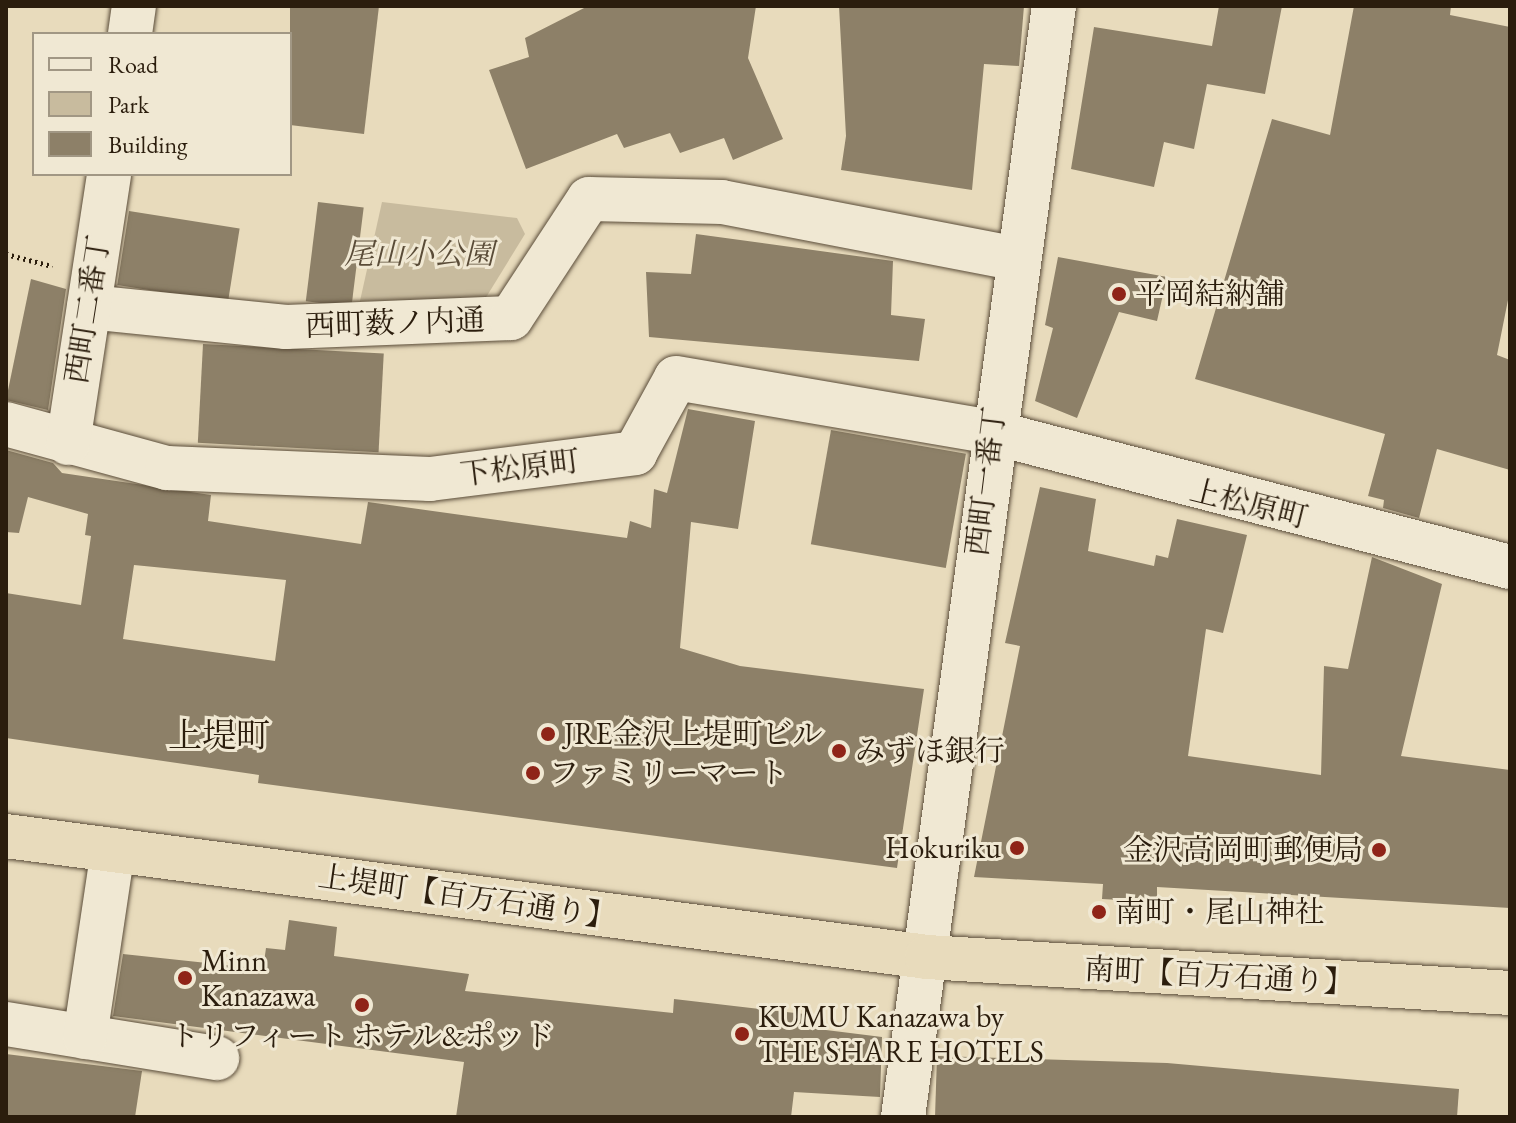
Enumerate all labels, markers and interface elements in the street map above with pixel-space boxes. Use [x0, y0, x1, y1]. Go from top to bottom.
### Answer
legend [32, 32, 292, 176]
text: Road [108, 49, 158, 80]
text: Park [108, 89, 149, 120]
text: Building [108, 129, 188, 160]
street label: 西町二番丁 [58, 232, 118, 386]
park label: 尾山小公園 [344, 236, 494, 272]
place label: 平岡結納舗 [1135, 276, 1285, 312]
marker: 平岡結納舗 [1110, 285, 1128, 303]
street label: 西町薮ノ内通 [304, 302, 486, 344]
street label: 西町一番丁 [959, 404, 1013, 558]
street label: 下松原町 [458, 443, 582, 493]
street label: 上松原町 [1186, 472, 1312, 536]
district label: 上堤町 [168, 716, 270, 756]
place label: JRE金沢上堤町ビル [564, 716, 823, 752]
marker: JRE金沢上堤町ビル [539, 725, 557, 743]
place label: みずほ銀行 [855, 733, 1005, 769]
marker: みずほ銀行 [830, 742, 848, 760]
place label: ファミリーマート [549, 755, 789, 791]
marker: ファミリーマート [524, 764, 542, 782]
place label: Hokuriku [885, 830, 1001, 866]
place label: 金沢高岡町郵便局 [1123, 832, 1363, 868]
marker: Hokuriku [1008, 839, 1026, 857]
marker: 金沢高岡町郵便局 [1370, 841, 1388, 859]
street label: 上堤町【百万石通り】 [316, 858, 618, 936]
place label: 南町・尾山神社 [1115, 894, 1325, 930]
marker: 南町・尾山神社 [1090, 903, 1108, 921]
place label: Minn Kanazawa [201, 943, 315, 1014]
street label: 南町【百万石通り】 [1083, 951, 1355, 1001]
marker: Minn Kanazawa [176, 969, 194, 987]
marker: トリフィート ホテル&ポッド [353, 996, 371, 1014]
place label: KUMU Kanazawa by THE SHARE HOTELS [758, 999, 1044, 1070]
place label: トリフィート ホテル&ポッド [168, 1018, 556, 1054]
marker: KUMU Kanazawa by THE SHARE HOTELS [733, 1025, 751, 1043]

